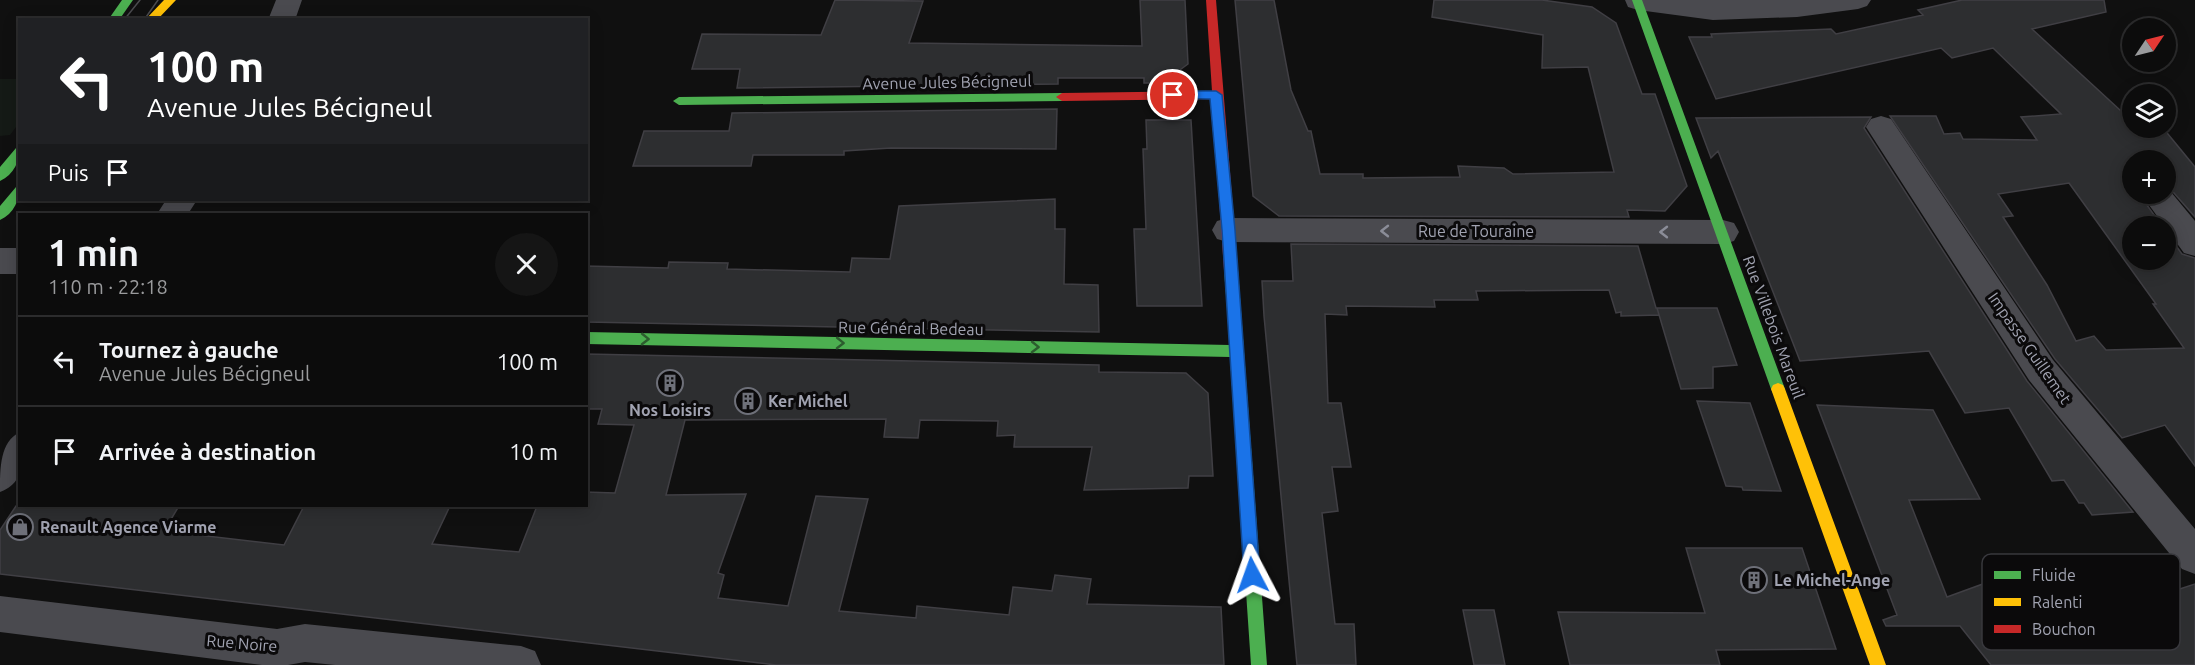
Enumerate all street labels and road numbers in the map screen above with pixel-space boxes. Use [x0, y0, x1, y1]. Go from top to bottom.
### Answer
street label: Avenue Jules Bécigneul [862, 72, 1032, 92]
street label: Rue de Touraine [1418, 222, 1534, 240]
street label: Rue Villebois Mareuil [1740, 253, 1808, 401]
street label: Impasse Guillemet [1985, 289, 2076, 408]
street label: Rue Général Bedeau [838, 318, 984, 338]
street label: Rue Noire [206, 631, 278, 655]

